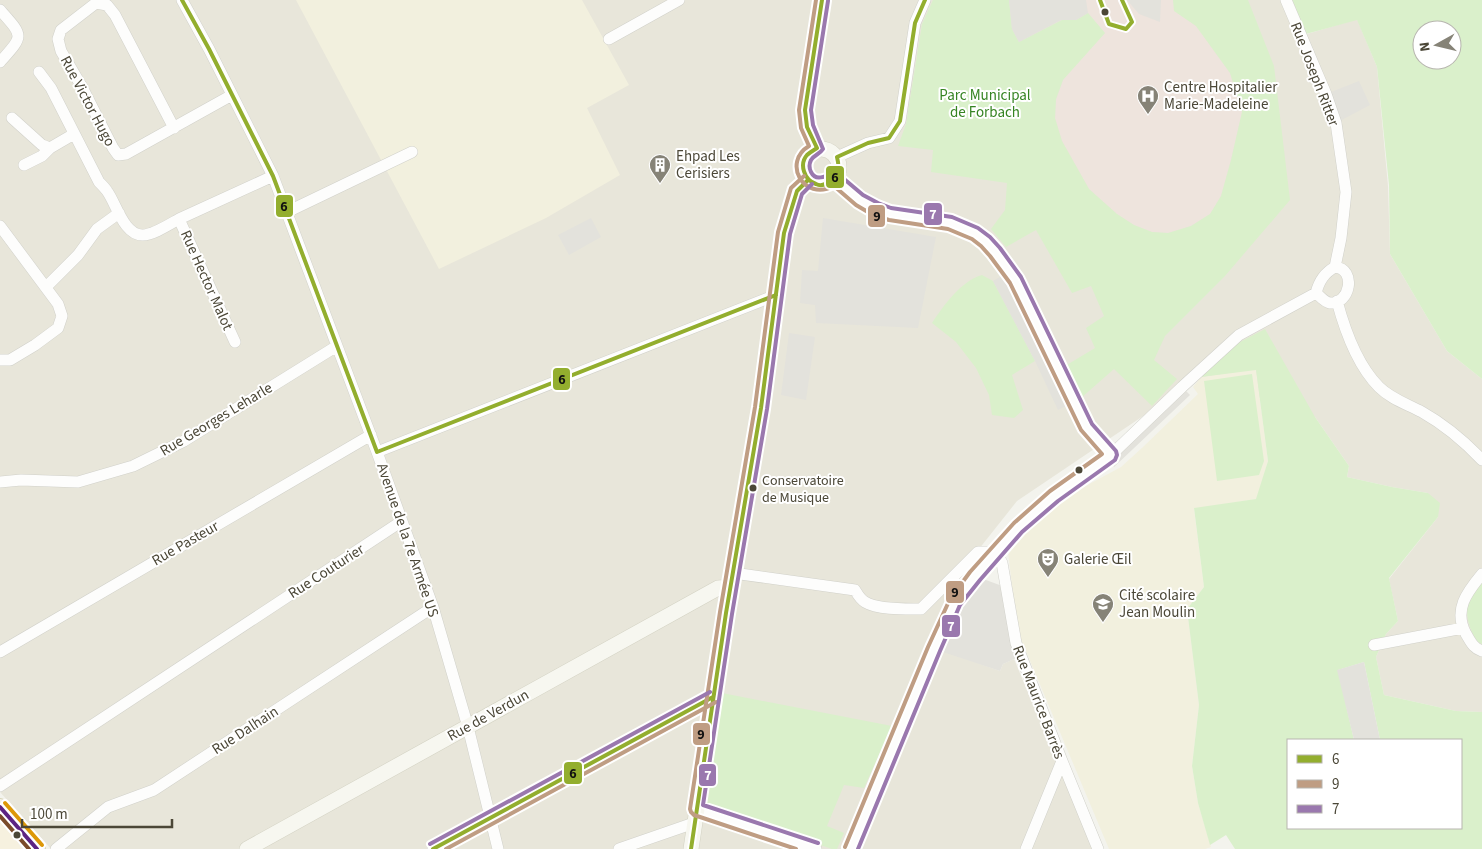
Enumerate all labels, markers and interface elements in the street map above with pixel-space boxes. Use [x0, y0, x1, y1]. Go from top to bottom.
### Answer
unlabelled marker [1100, 7, 1110, 17]
street label: Rue Joseph Ritter [1285, 19, 1344, 130]
north arrow [1412, 20, 1462, 70]
text: N [1415, 41, 1436, 53]
street label: Rue Victor Hugo [55, 52, 120, 150]
place label: Centre Hospitalier Marie-Madeleine [1164, 77, 1278, 115]
hospital icon: Centre Hospitalier Marie-Madeleine [1136, 84, 1160, 115]
park label: Parc Municipal de Forbach [939, 85, 1031, 123]
place label: Ehpad Les Cerisiers [676, 146, 740, 184]
building icon: Ehpad Les Cerisiers [648, 153, 672, 184]
line badge: 6 [825, 165, 845, 189]
text: 6 [831, 168, 839, 188]
line badge: 6 [275, 194, 294, 218]
text: 6 [280, 197, 288, 217]
line badge: 7 [923, 202, 943, 226]
line badge: 9 [867, 204, 886, 228]
text: 7 [929, 205, 937, 225]
text: 9 [873, 207, 881, 227]
street label: Rue Hector Malot [175, 227, 238, 334]
line badge: 6 [552, 367, 571, 391]
text: 6 [558, 370, 566, 390]
street label: Rue Georges Leharle [156, 378, 276, 461]
street label: Avenue de la 7e Armée US [371, 460, 444, 620]
unlabelled marker [1074, 465, 1084, 475]
place label: Conservatoire de Musique [762, 471, 844, 508]
marker: Conservatoire de Musique [748, 483, 758, 493]
street label: Rue Pasteur [148, 515, 223, 571]
street label: Rue Couturier [284, 539, 369, 604]
theatre icon: Galerie Œil [1036, 547, 1060, 578]
place label: Galerie Œil [1064, 549, 1132, 570]
line badge: 9 [945, 580, 965, 604]
text: 9 [951, 583, 959, 603]
place label: Cité scolaire Jean Moulin [1119, 585, 1195, 623]
school or university icon: Cité scolaire Jean Moulin [1091, 592, 1115, 623]
line badge: 7 [941, 614, 961, 638]
text: 7 [947, 617, 955, 637]
street label: Rue Maurice Barrès [1007, 642, 1070, 762]
street label: Rue de Verdun [444, 684, 533, 747]
street label: Rue Dalhain [208, 701, 283, 760]
line badge: 9 [692, 722, 711, 746]
text: 9 [697, 725, 705, 745]
legend [1287, 739, 1462, 829]
text: 6 [1332, 749, 1339, 770]
line badge: 6 [563, 761, 583, 785]
line badge: 7 [698, 763, 717, 787]
text: 6 [569, 764, 577, 784]
text: 7 [704, 766, 712, 786]
text: 9 [1332, 774, 1339, 795]
scale bar [22, 796, 172, 828]
text: 7 [1332, 799, 1339, 820]
text: 100 m [30, 804, 68, 825]
unlabelled marker [12, 830, 22, 840]

